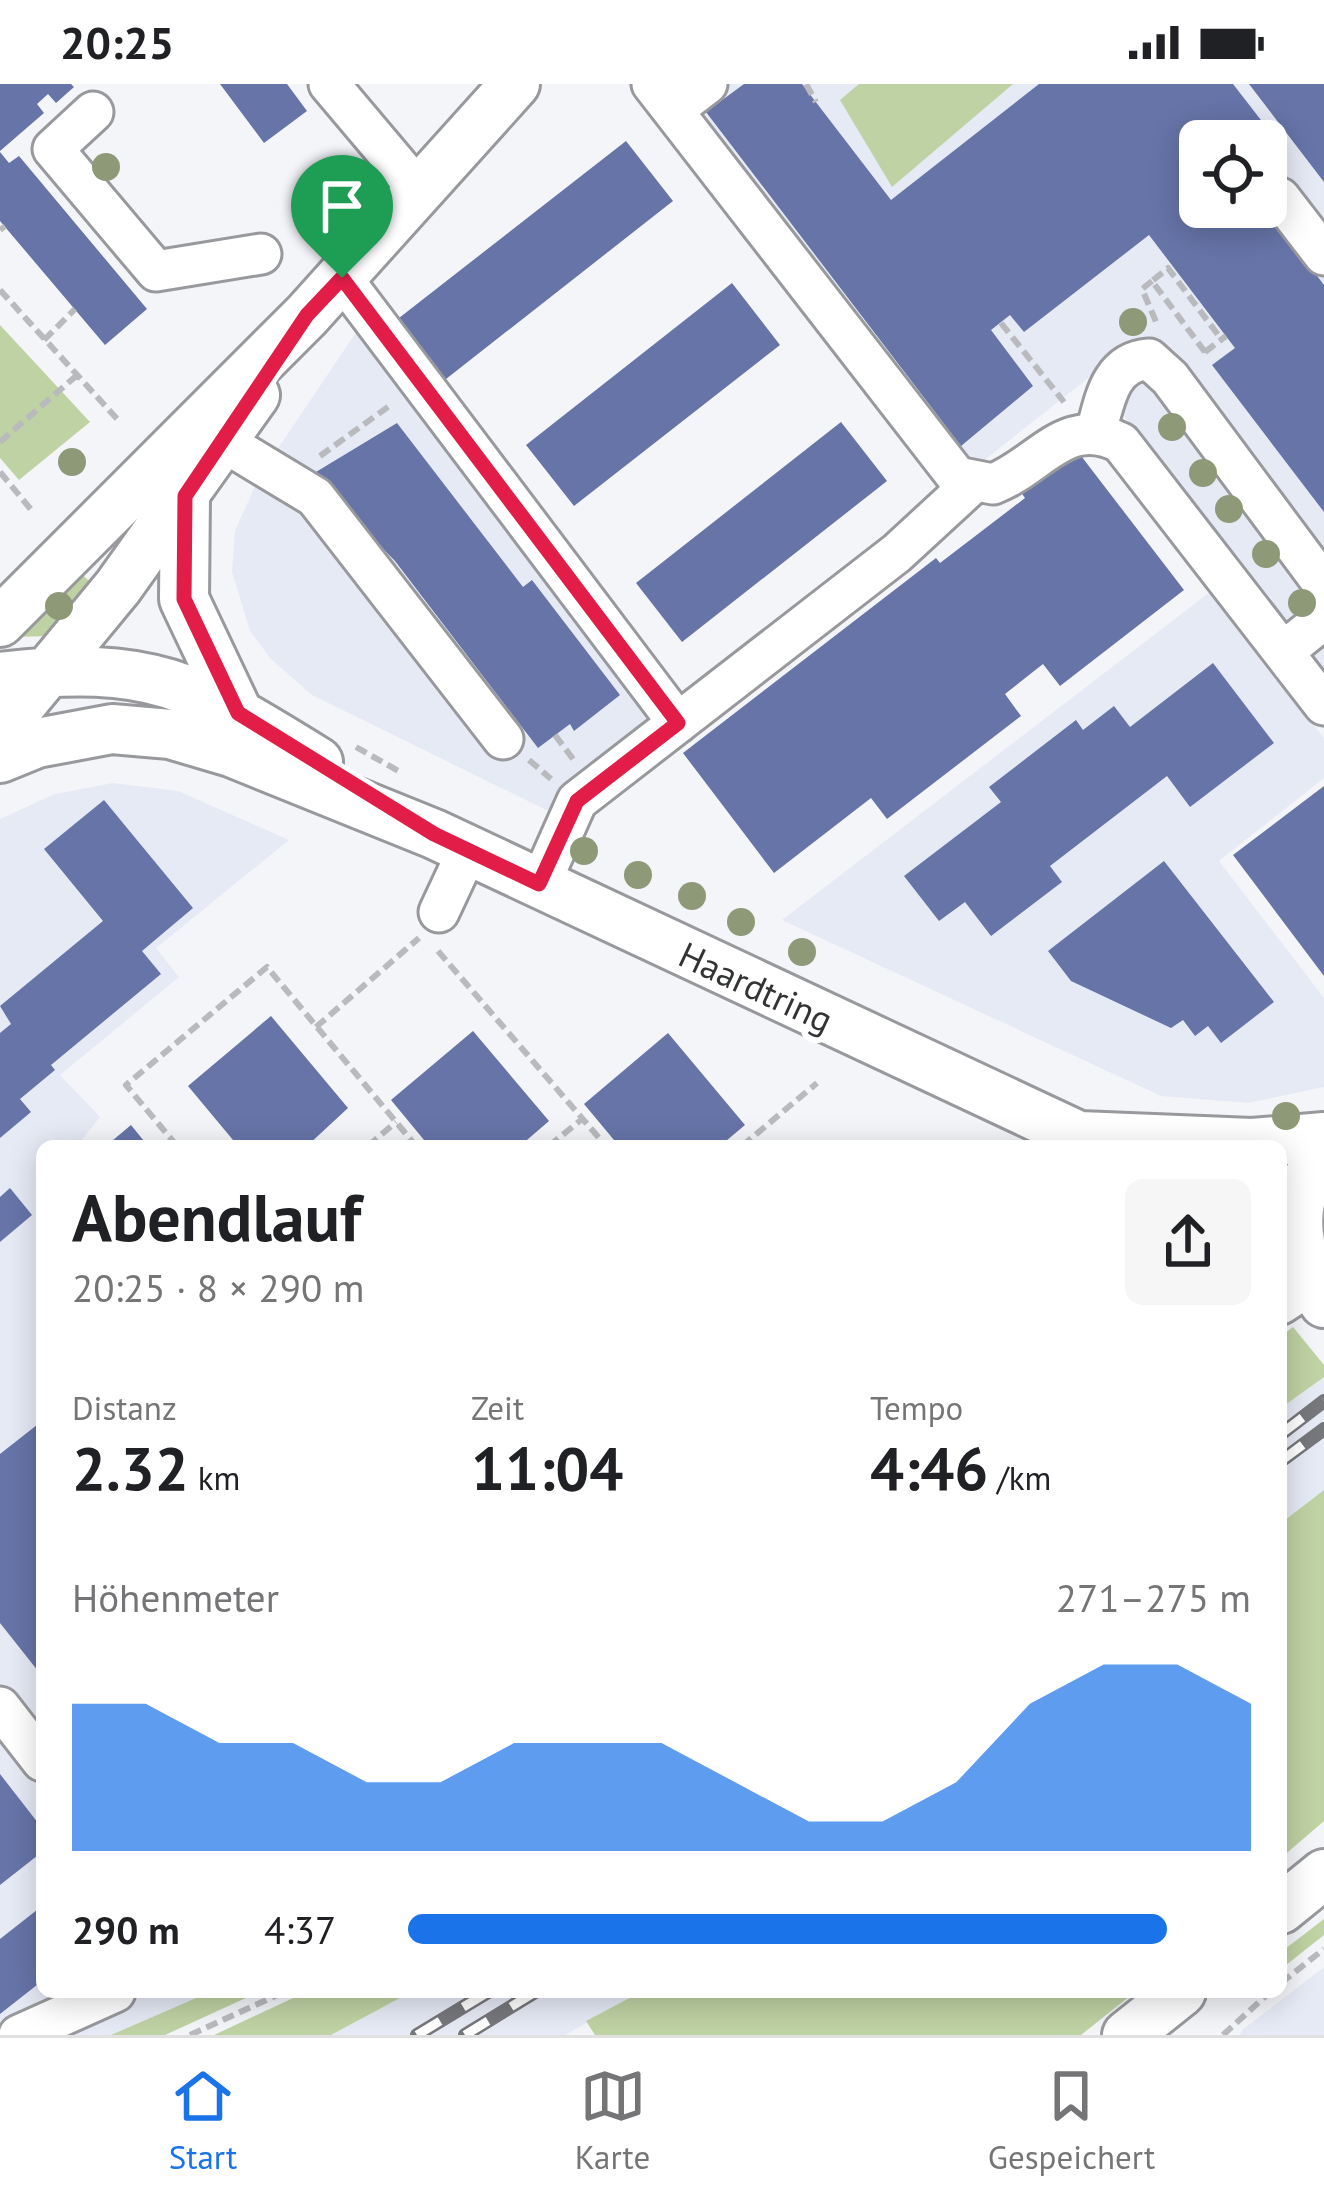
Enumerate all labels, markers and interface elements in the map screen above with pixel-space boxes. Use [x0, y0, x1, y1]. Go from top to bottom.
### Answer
text: 20:25 [60, 13, 174, 71]
map controls [1179, 120, 1287, 228]
button: locate [1179, 120, 1287, 228]
pin [291, 155, 393, 278]
icon: arrive [309, 173, 375, 239]
street label: Haardtring [672, 930, 841, 1043]
text: Abendlauf [72, 1174, 361, 1259]
button: share [1125, 1179, 1251, 1305]
text: 20:25 · 8 × 290 m [72, 1262, 364, 1313]
text: Distanz [72, 1386, 177, 1429]
text: Zeit [471, 1386, 524, 1429]
text: Tempo [870, 1386, 963, 1429]
text: 2.32 [72, 1429, 189, 1507]
text: 11:04 [471, 1429, 623, 1507]
text: 4:46 [870, 1429, 988, 1507]
text: km [189, 1456, 240, 1499]
text: /km [988, 1456, 1051, 1499]
text: Höhenmeter [72, 1572, 279, 1623]
text: 271–275 m [1056, 1572, 1251, 1623]
text: 290 m [72, 1904, 180, 1955]
text: 4:37 [264, 1904, 336, 1955]
tab: Start [169, 2063, 237, 2178]
tab: Karte [575, 2063, 650, 2178]
tab: Gespeichert [988, 2063, 1155, 2178]

